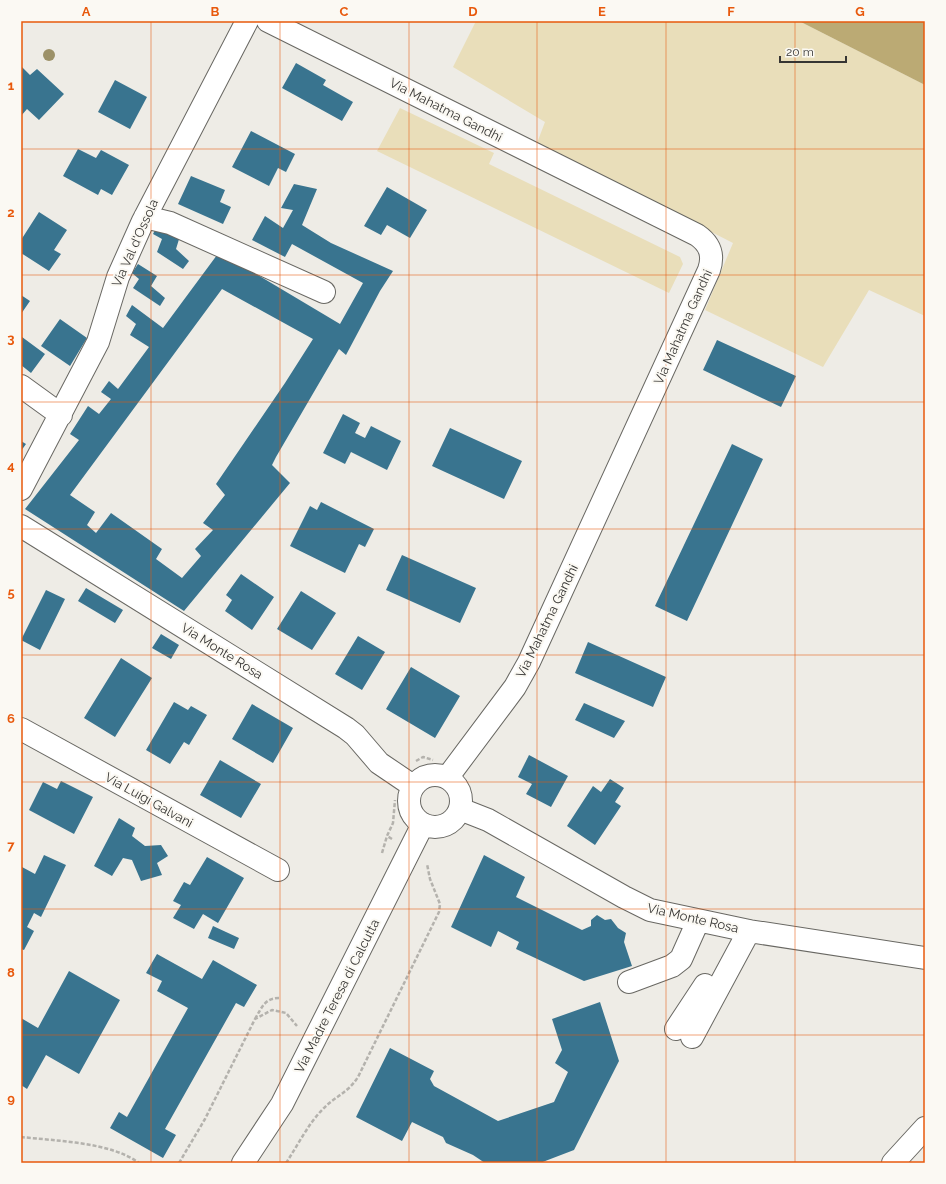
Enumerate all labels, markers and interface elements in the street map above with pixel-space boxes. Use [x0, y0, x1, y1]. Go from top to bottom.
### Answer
text: A [82, 4, 91, 19]
text: B [211, 4, 220, 19]
text: C [340, 4, 349, 19]
text: D [468, 4, 478, 19]
text: E [598, 4, 606, 19]
text: F [727, 4, 735, 19]
text: G [855, 4, 865, 19]
scale bar [780, 38, 846, 64]
text: 20 m [786, 45, 814, 59]
street label: Via Mahatma Gandhi [387, 75, 505, 145]
text: 1 [8, 78, 15, 93]
street label: Via Val d'Ossola [109, 197, 161, 289]
text: 2 [7, 205, 15, 220]
street label: Via Mahatma Gandhi [651, 267, 715, 387]
text: 3 [7, 331, 15, 346]
text: 4 [7, 458, 15, 473]
street label: Via Mahatma Gandhi [513, 562, 581, 680]
text: 5 [7, 585, 15, 600]
street label: Via Monte Rosa [179, 620, 265, 682]
text: 6 [7, 711, 15, 726]
street label: Via Luigi Galvani [102, 770, 196, 830]
text: 7 [7, 838, 15, 853]
street label: Via Monte Rosa [646, 900, 740, 936]
street label: Via Madre Teresa di Calcutta [292, 917, 382, 1075]
text: 8 [7, 965, 15, 980]
text: 9 [7, 1091, 15, 1106]

